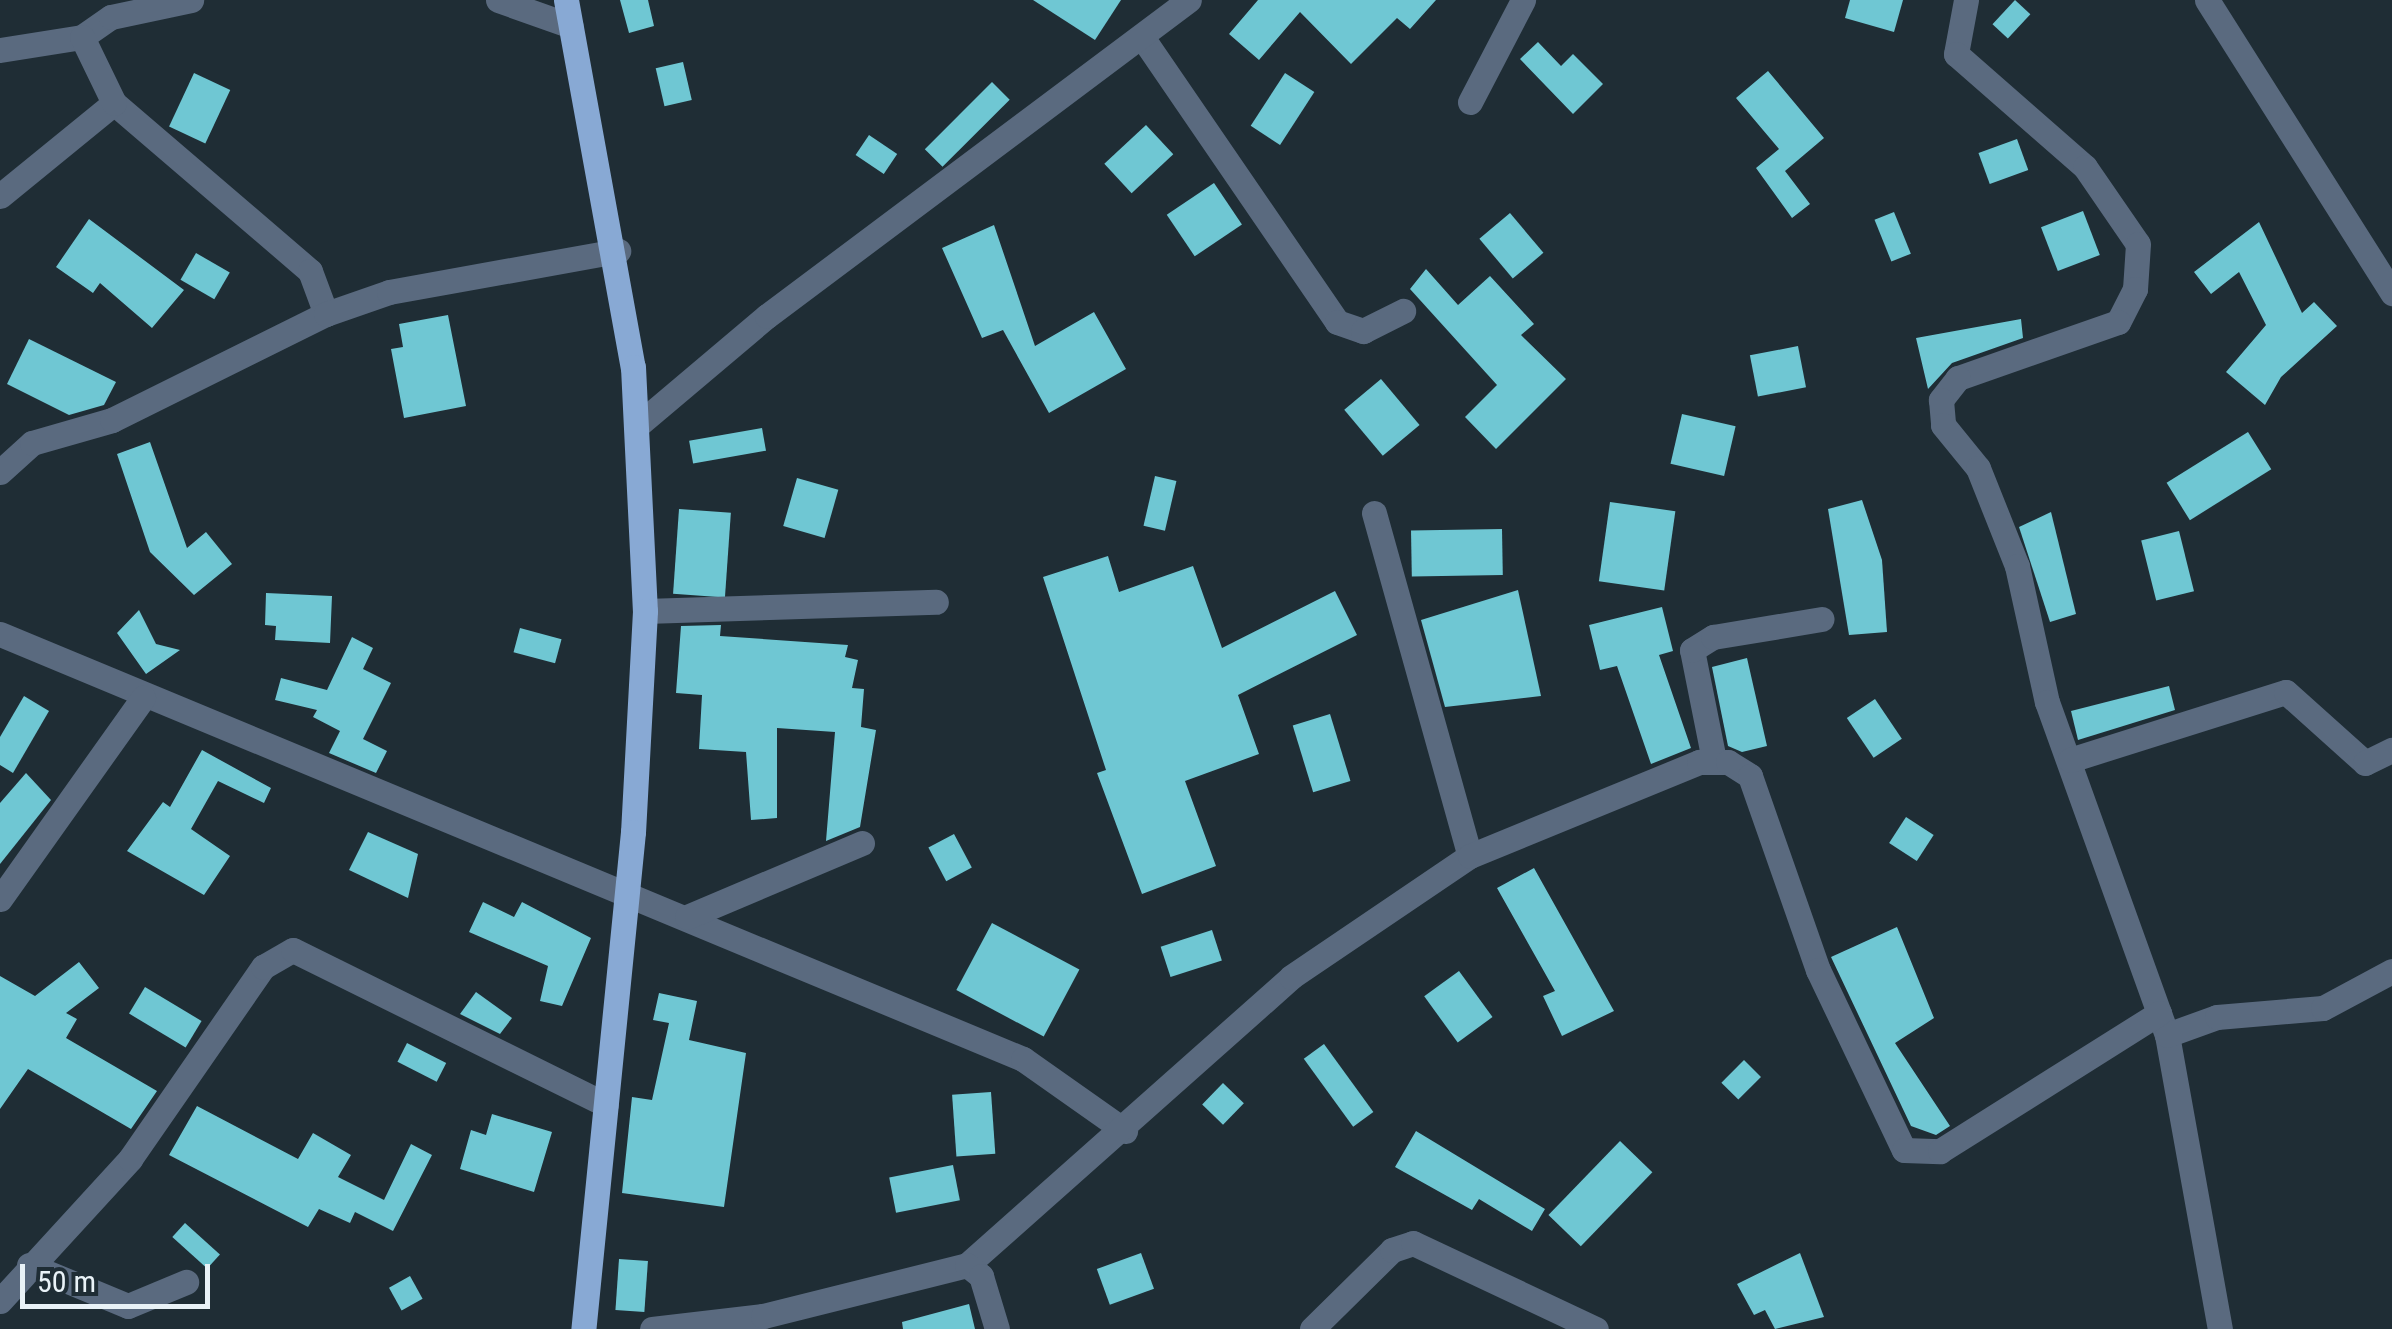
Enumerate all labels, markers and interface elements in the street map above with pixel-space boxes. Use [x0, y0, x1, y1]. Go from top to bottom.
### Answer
scale bar [25, 1244, 215, 1306]
text: 50 m [37, 1264, 96, 1299]

